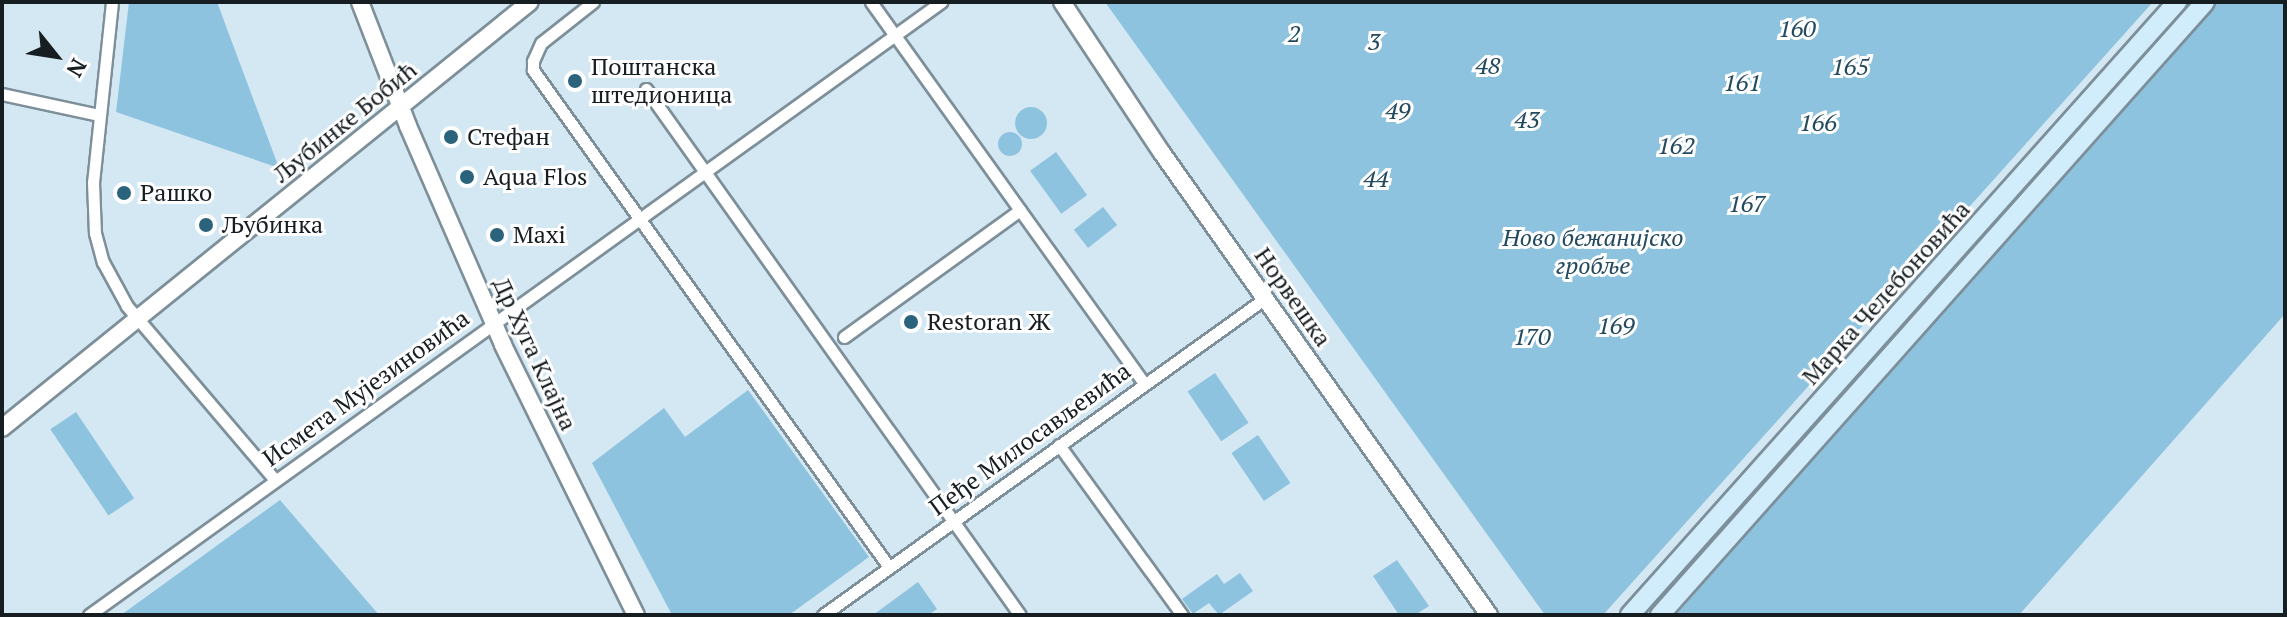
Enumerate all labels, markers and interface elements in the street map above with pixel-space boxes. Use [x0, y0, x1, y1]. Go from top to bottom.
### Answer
park label: 160 [1778, 15, 1816, 43]
north arrow [16, 16, 96, 96]
park label: 2 [1288, 20, 1300, 48]
park label: 3 [1368, 28, 1380, 56]
park label: 48 [1475, 52, 1501, 80]
place label: Поштанска штедионица [591, 53, 732, 109]
park label: 165 [1831, 53, 1869, 81]
text: N [60, 54, 94, 83]
street label: Љубинке Бобић [268, 55, 422, 189]
park label: 161 [1723, 69, 1761, 97]
marker: Поштанска штедионица [566, 72, 584, 90]
park label: 49 [1385, 97, 1411, 125]
park label: 43 [1514, 106, 1540, 134]
park label: 166 [1799, 109, 1837, 137]
place label: Стефан [467, 123, 550, 151]
marker: Стефан [442, 128, 460, 146]
park label: 162 [1657, 132, 1695, 160]
place label: Aqua Flos [483, 163, 587, 191]
park label: 44 [1363, 165, 1389, 193]
marker: Aqua Flos [458, 168, 476, 186]
place label: Рашко [140, 179, 212, 207]
marker: Рашко [115, 184, 133, 202]
park label: 167 [1728, 190, 1766, 218]
street label: Марка Челебоновића [1796, 195, 1976, 391]
place label: Љубинка [222, 211, 323, 239]
marker: Љубинка [197, 216, 215, 234]
place label: Maxi [513, 221, 566, 249]
park label: Ново бежанијско гробље [1502, 224, 1684, 280]
marker: Maxi [488, 226, 506, 244]
street label: Норвешка [1248, 242, 1338, 352]
street label: Др Хуга Клајна [487, 273, 583, 435]
street label: Исмета Мујезиновића [257, 303, 475, 473]
place label: Restoran Ж [927, 308, 1051, 336]
park label: 169 [1597, 312, 1635, 340]
marker: Restoran Ж [902, 313, 920, 331]
park label: 170 [1513, 323, 1551, 351]
street label: Пеђе Милосављевића [924, 356, 1136, 522]

